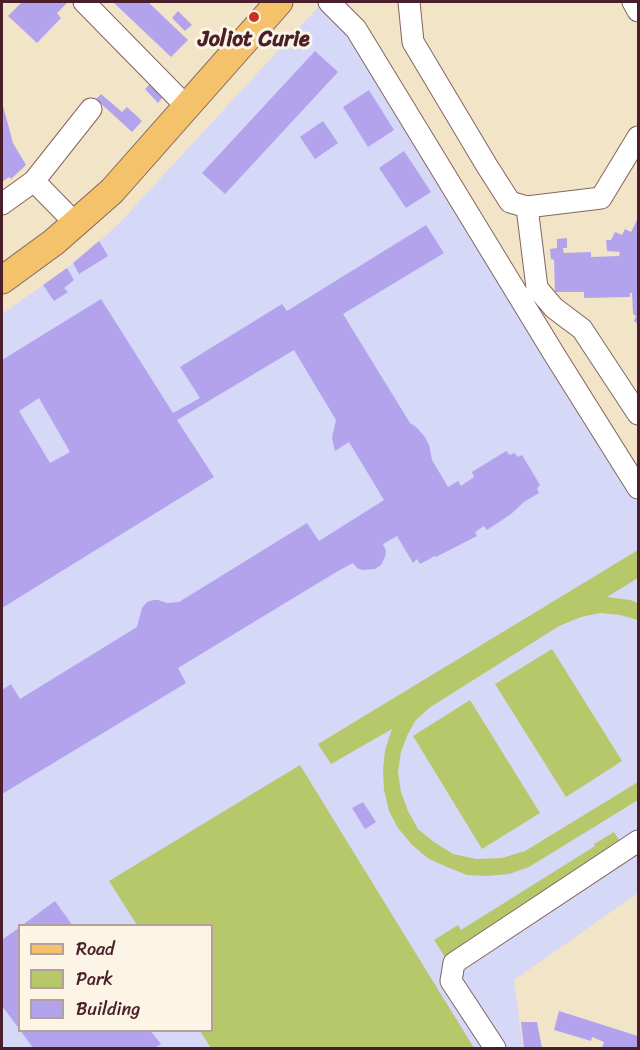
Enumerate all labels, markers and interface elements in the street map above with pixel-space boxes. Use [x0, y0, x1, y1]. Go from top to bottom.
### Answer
marker: Joliot Curie [247, 10, 261, 24]
place label: Joliot Curie [198, 27, 310, 53]
legend [18, 924, 213, 1032]
text: Road [76, 933, 115, 965]
text: Park [76, 963, 113, 995]
text: Building [76, 993, 140, 1025]

